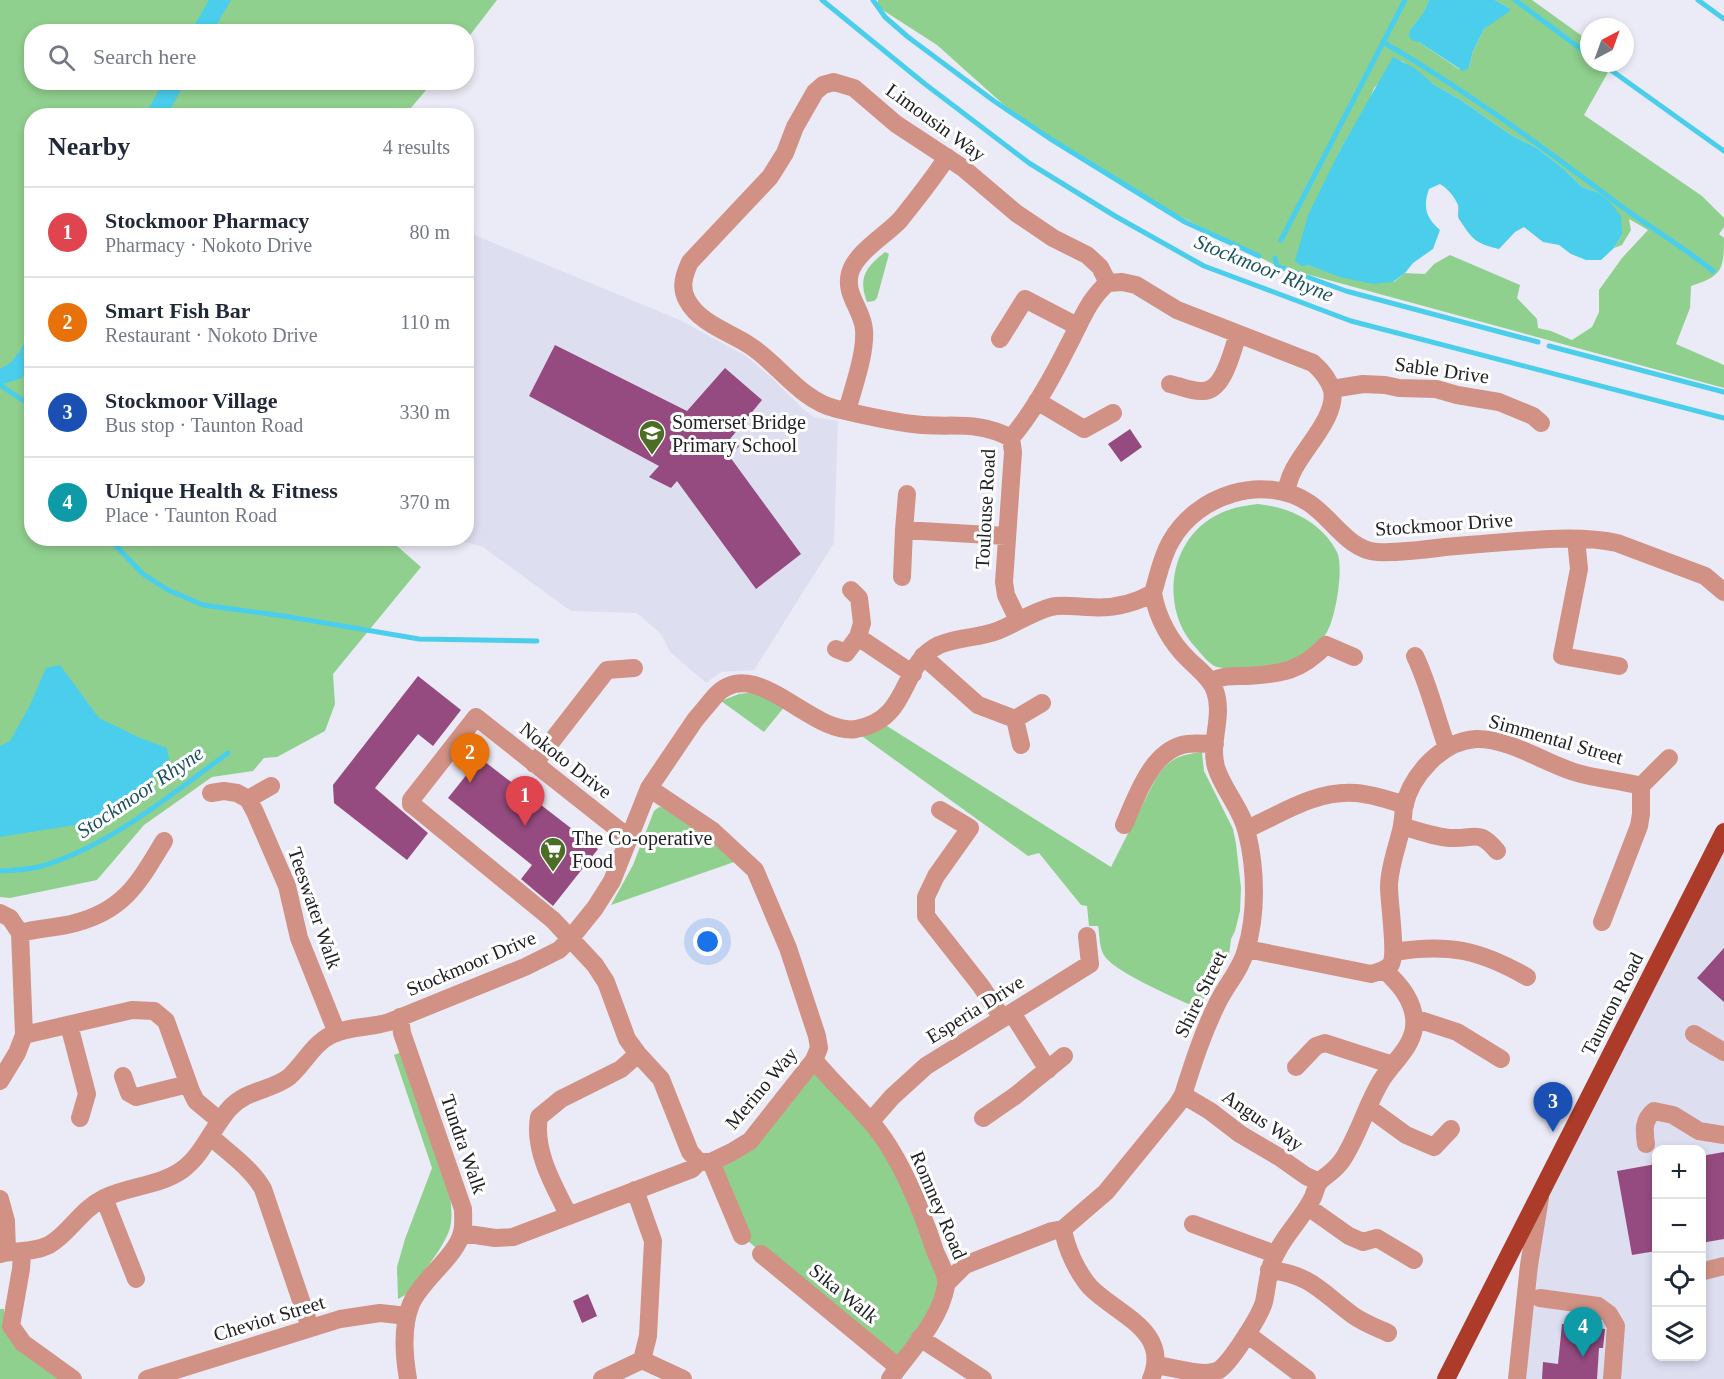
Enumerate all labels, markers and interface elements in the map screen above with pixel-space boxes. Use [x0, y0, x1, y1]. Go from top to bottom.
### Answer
north arrow [1580, 18, 1634, 72]
search box [24, 24, 474, 90]
icon: search [45, 41, 78, 74]
text: Search here [93, 44, 196, 69]
street label: Limousin Way [881, 79, 990, 166]
text: Nearby [48, 132, 130, 161]
text: 4 results [383, 136, 450, 158]
text: Stockmoor Pharmacy [105, 208, 309, 233]
text: 1 [63, 221, 73, 243]
text: 80 m [409, 221, 450, 243]
water label: Stockmoor Rhyne [1191, 229, 1337, 307]
text: Pharmacy · Nokoto Drive [105, 234, 312, 256]
text: Smart Fish Bar [105, 298, 250, 323]
text: 2 [63, 311, 73, 333]
text: 110 m [400, 311, 450, 333]
text: Restaurant · Nokoto Drive [105, 324, 318, 346]
street label: Sable Drive [1393, 352, 1491, 388]
text: Stockmoor Village [105, 388, 278, 413]
text: 3 [63, 401, 73, 423]
text: 330 m [399, 401, 450, 423]
place label: Somerset Bridge Primary School [672, 411, 806, 457]
text: Bus stop · Taunton Road [105, 414, 303, 436]
school or university icon: Somerset Bridge Primary School [637, 418, 667, 456]
street label: Toulouse Road [971, 448, 999, 570]
text: Unique Health & Fitness [105, 478, 338, 503]
text: 4 [63, 491, 73, 513]
text: 370 m [399, 491, 450, 513]
text: Place · Taunton Road [105, 504, 277, 526]
street label: Stockmoor Drive [1374, 508, 1514, 540]
street label: Simmental Street [1486, 709, 1626, 769]
street label: Nokoto Drive [516, 717, 616, 803]
pin: 2 [450, 734, 490, 783]
water label: Stockmoor Rhyne [72, 741, 208, 843]
pin: 1 [506, 776, 544, 826]
place label: The Co-operative Food [572, 827, 713, 872]
supermarket icon: The Co-operative Food [538, 835, 568, 873]
street label: Teeswater Walk [284, 844, 346, 972]
street label: Stockmoor Drive [403, 926, 539, 1000]
your location [693, 927, 722, 956]
street label: Shire Street [1170, 947, 1231, 1041]
street label: Taunton Road [1577, 949, 1647, 1059]
street label: Esperia Drive [922, 970, 1028, 1048]
street label: Merino Way [721, 1043, 802, 1134]
pin: 3 [1534, 1082, 1572, 1132]
street label: Angus Way [1218, 1085, 1308, 1156]
street label: Tundra Walk [437, 1092, 491, 1196]
map controls [1652, 1145, 1706, 1361]
button: + [1652, 1145, 1706, 1199]
street label: Romney Road [905, 1148, 972, 1263]
button: − [1652, 1199, 1706, 1253]
button: locate [1652, 1253, 1706, 1307]
street label: Sika Walk [805, 1259, 883, 1327]
street label: Cheviot Street [211, 1291, 328, 1345]
button: layers [1652, 1307, 1706, 1361]
pin: 4 [1564, 1308, 1602, 1357]

